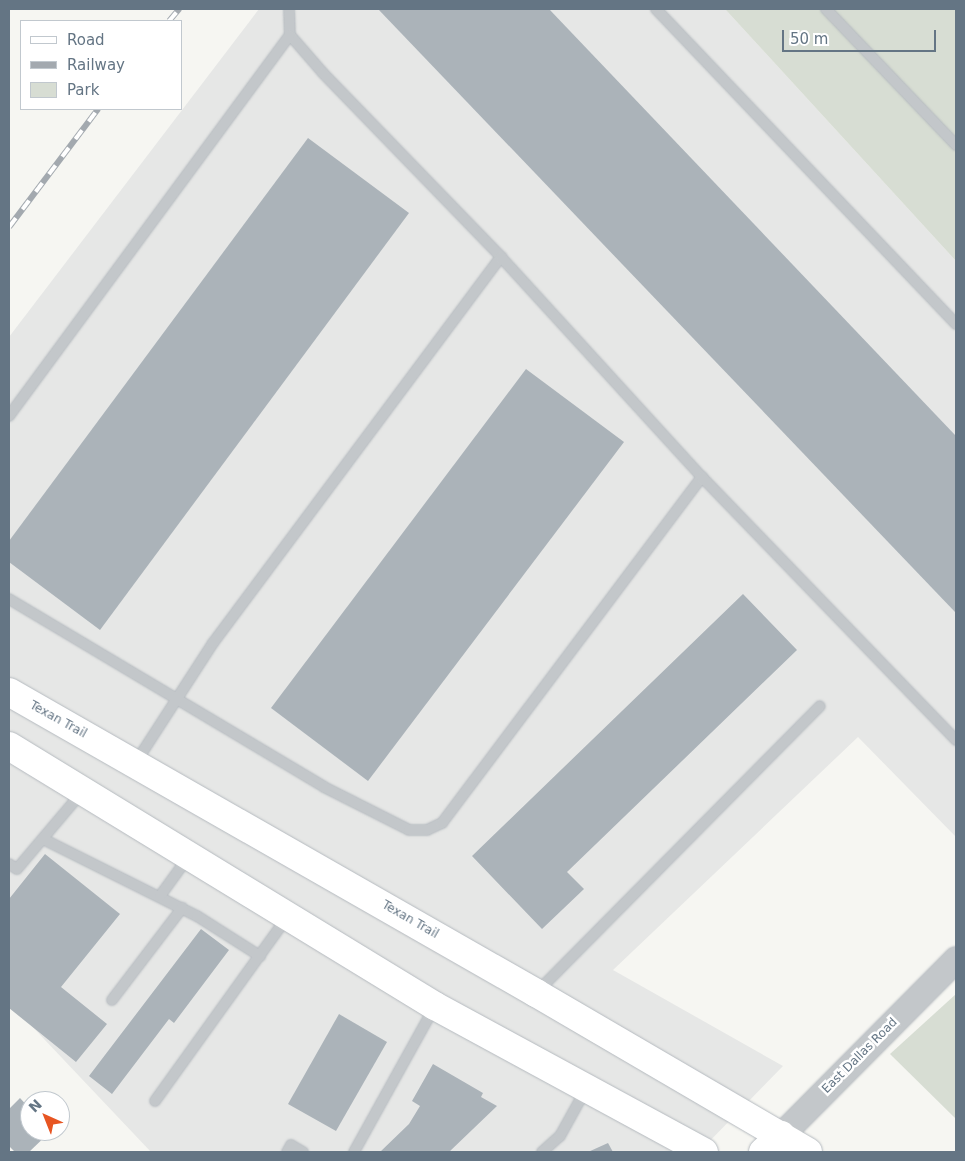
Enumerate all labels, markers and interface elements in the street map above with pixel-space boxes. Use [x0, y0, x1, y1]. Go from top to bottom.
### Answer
legend [20, 20, 182, 110]
scale bar [785, 20, 939, 52]
text: 50 m [790, 30, 828, 48]
text: Road [67, 31, 105, 49]
text: Railway [67, 56, 125, 74]
text: Park [67, 81, 99, 99]
street label: Texan Trail [27, 698, 89, 742]
street label: Texan Trail [379, 898, 441, 942]
street label: East Dallas Road [819, 1015, 901, 1097]
north arrow [20, 1091, 70, 1141]
text: N [26, 1096, 45, 1116]

